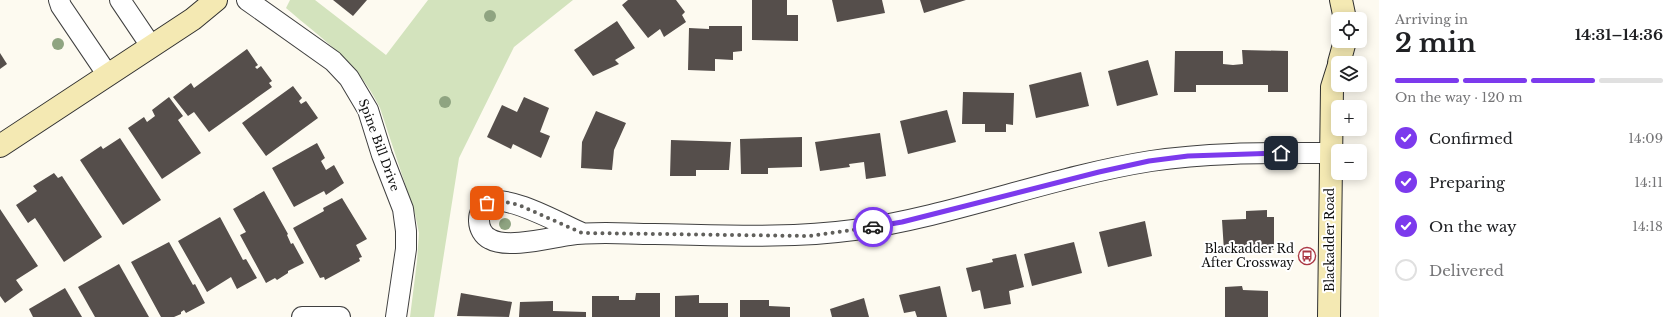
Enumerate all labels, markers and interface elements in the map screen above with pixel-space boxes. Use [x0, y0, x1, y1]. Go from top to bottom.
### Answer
text: Arriving in [1395, 11, 1468, 28]
map controls [1331, 12, 1367, 180]
button: locate [1331, 12, 1367, 48]
text: 14:31–14:36 [1575, 25, 1663, 44]
text: 2 min [1395, 27, 1476, 59]
button: layers [1331, 56, 1367, 92]
text: On the way · 120 m [1395, 89, 1522, 106]
street label: Spine Bill Drive [356, 97, 403, 193]
button: + [1331, 100, 1367, 136]
icon: check [1395, 127, 1417, 149]
text: Confirmed [1429, 129, 1513, 148]
text: 14:09 [1628, 130, 1663, 147]
pin [1264, 136, 1298, 170]
icon: home [1270, 142, 1292, 164]
button: − [1331, 144, 1367, 180]
icon: check [1395, 171, 1417, 193]
text: Preparing [1429, 173, 1505, 192]
text: 14:11 [1634, 174, 1663, 191]
pin [470, 186, 504, 220]
street label: Blackadder Road [1322, 188, 1337, 292]
icon: bag [476, 192, 498, 214]
courier [853, 207, 893, 247]
icon: check [1395, 215, 1417, 237]
icon: car [862, 216, 884, 238]
text: On the way [1429, 217, 1517, 236]
text: 14:18 [1632, 218, 1663, 235]
place label: Blackadder Rd After Crossway [1200, 241, 1294, 270]
bus stop icon: Blackadder Rd After Crossway [1297, 246, 1317, 266]
text: Delivered [1429, 261, 1504, 280]

